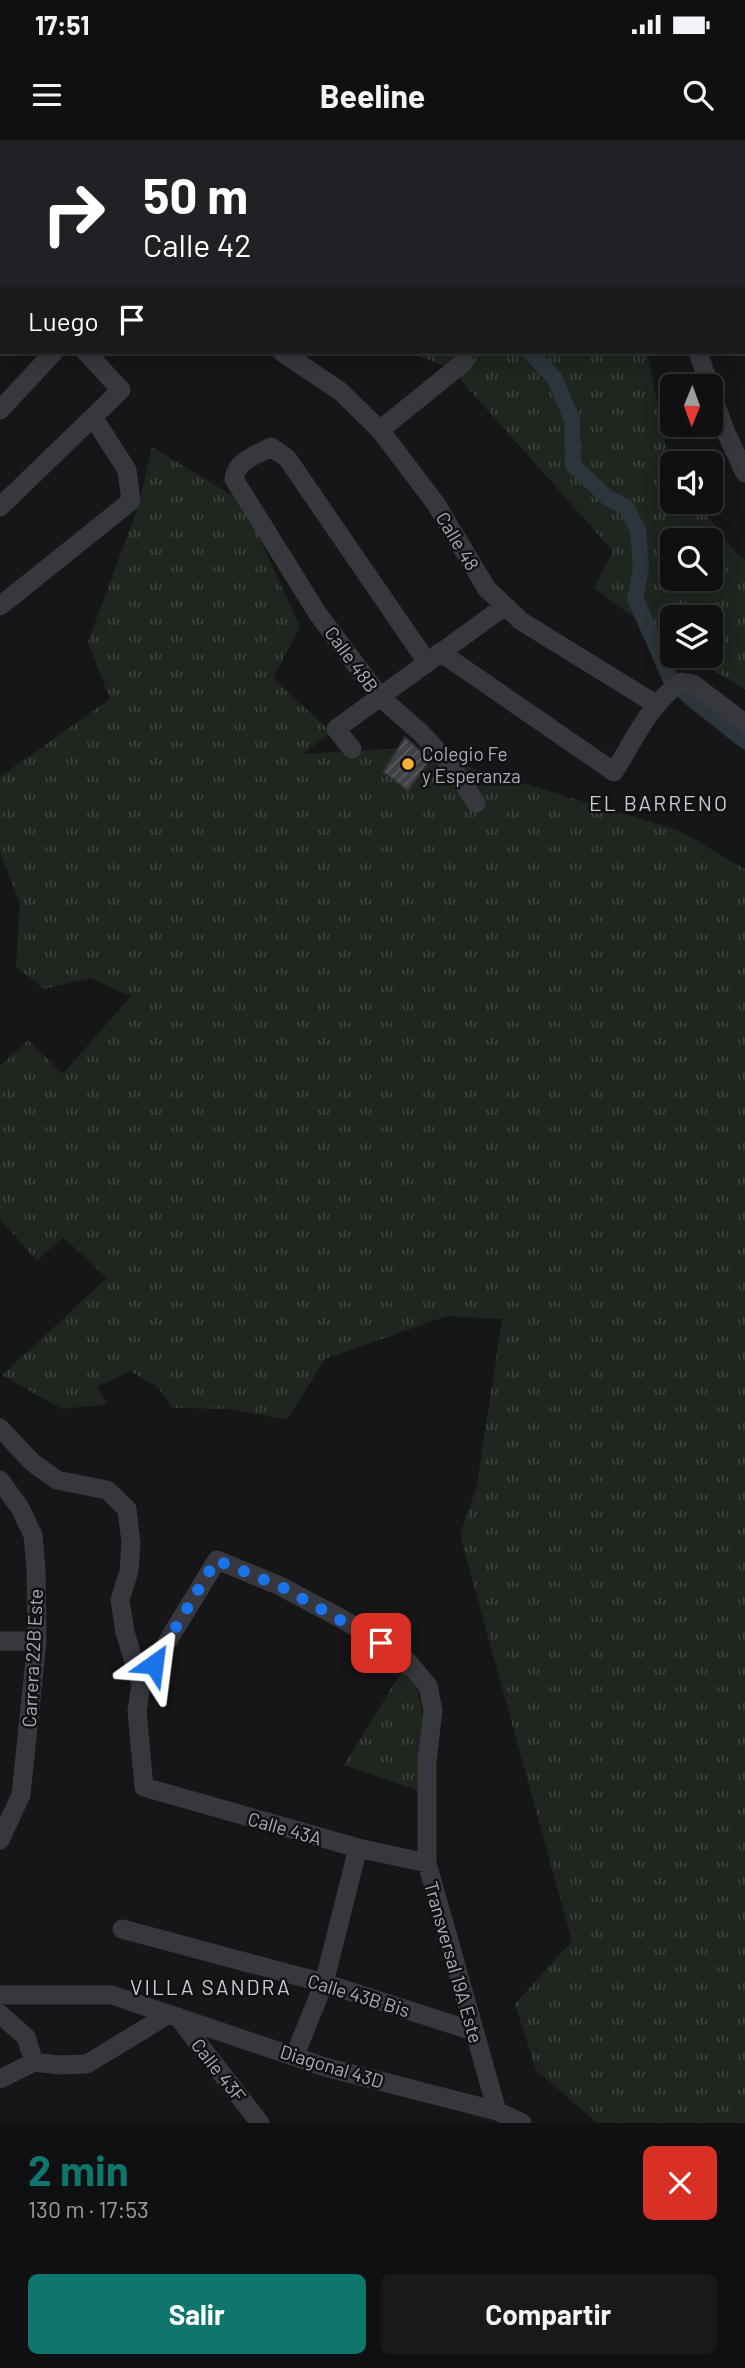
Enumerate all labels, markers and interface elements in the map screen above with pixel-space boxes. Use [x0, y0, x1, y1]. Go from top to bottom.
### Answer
text: 17:51 [35, 9, 90, 40]
icon: menu [28, 76, 66, 114]
text: Beeline [320, 76, 425, 114]
icon: search [679, 76, 717, 114]
text: 50 m [143, 165, 248, 224]
icon: right [28, 168, 119, 259]
text: Calle 42 [143, 225, 252, 263]
icon: arrive [113, 301, 151, 339]
text: Luego [28, 305, 99, 336]
north arrow [660, 374, 723, 438]
map controls [660, 374, 723, 668]
button: sound [660, 451, 723, 514]
street label: Calle 48 [432, 508, 484, 574]
button: search [660, 528, 723, 591]
button: layers [660, 605, 723, 668]
street label: Calle 48B [320, 621, 384, 697]
place label: Colegio Fe y Esperanza [422, 742, 521, 787]
marker: Colegio Fe y Esperanza [400, 756, 416, 772]
district label: EL BARRENO [589, 790, 729, 815]
street label: Carrera 22B Este [17, 1588, 47, 1728]
pin [351, 1613, 411, 1673]
icon: arrive [362, 1624, 400, 1662]
position arrow [117, 1627, 191, 1701]
street label: Calle 43A [246, 1807, 324, 1849]
street label: Transversal 19A Este [420, 1878, 488, 2046]
street label: Calle 43B Bis [305, 1969, 413, 2021]
district label: VILLA SANDRA [130, 1974, 292, 1999]
street label: Calle 43F [187, 2033, 251, 2107]
street label: Diagonal 43D [278, 2039, 386, 2093]
text: 2 min [28, 2144, 129, 2194]
button: close [643, 2146, 717, 2220]
text: 130 m · 17:53 [28, 2195, 149, 2223]
button: Salir [28, 2274, 366, 2354]
button: Compartir [380, 2274, 717, 2354]

